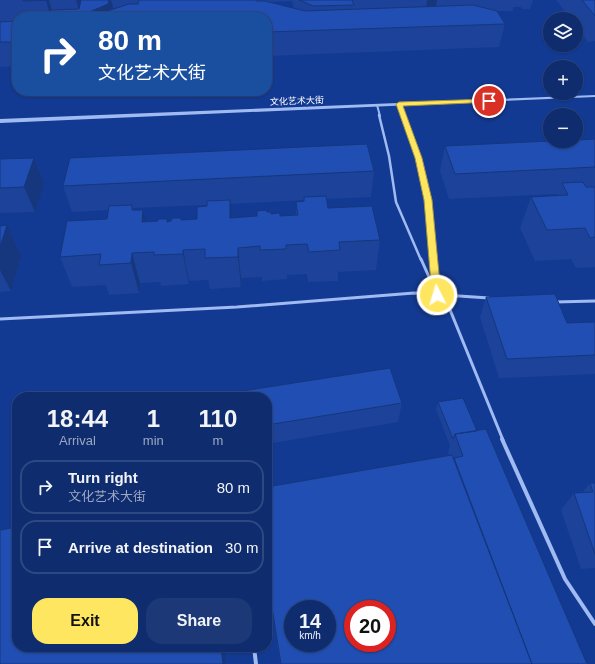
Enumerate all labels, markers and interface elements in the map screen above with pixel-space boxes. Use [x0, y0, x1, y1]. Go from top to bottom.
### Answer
map controls [543, 12, 583, 148]
button: layers [543, 12, 583, 52]
text: 80 m [98, 25, 162, 56]
icon: right [32, 28, 84, 80]
button: + [543, 60, 583, 100]
text: 文化艺术大街 [98, 63, 206, 83]
pin [472, 84, 506, 118]
icon: arrive [478, 90, 500, 112]
street label: 文化艺术大街 [270, 94, 324, 107]
button: − [543, 108, 583, 148]
position arrow [416, 274, 458, 316]
text: 18:44 [47, 405, 108, 432]
text: 1 [147, 405, 160, 432]
text: 110 [199, 405, 237, 432]
text: Arrival [59, 433, 96, 448]
text: min [143, 433, 164, 448]
text: m [212, 433, 223, 448]
text: Turn right [68, 469, 138, 486]
icon: right [34, 476, 56, 498]
text: 80 m [217, 479, 250, 496]
text: 文化艺术大街 [68, 489, 146, 504]
icon: arrive [34, 536, 56, 558]
text: Arrive at destination [68, 539, 213, 556]
text: 30 m [225, 539, 258, 556]
button: Exit [32, 598, 138, 644]
button: Share [146, 598, 252, 644]
speed limit sign: 20 [344, 600, 396, 652]
text: 14 [299, 610, 321, 632]
text: km/h [299, 630, 321, 641]

